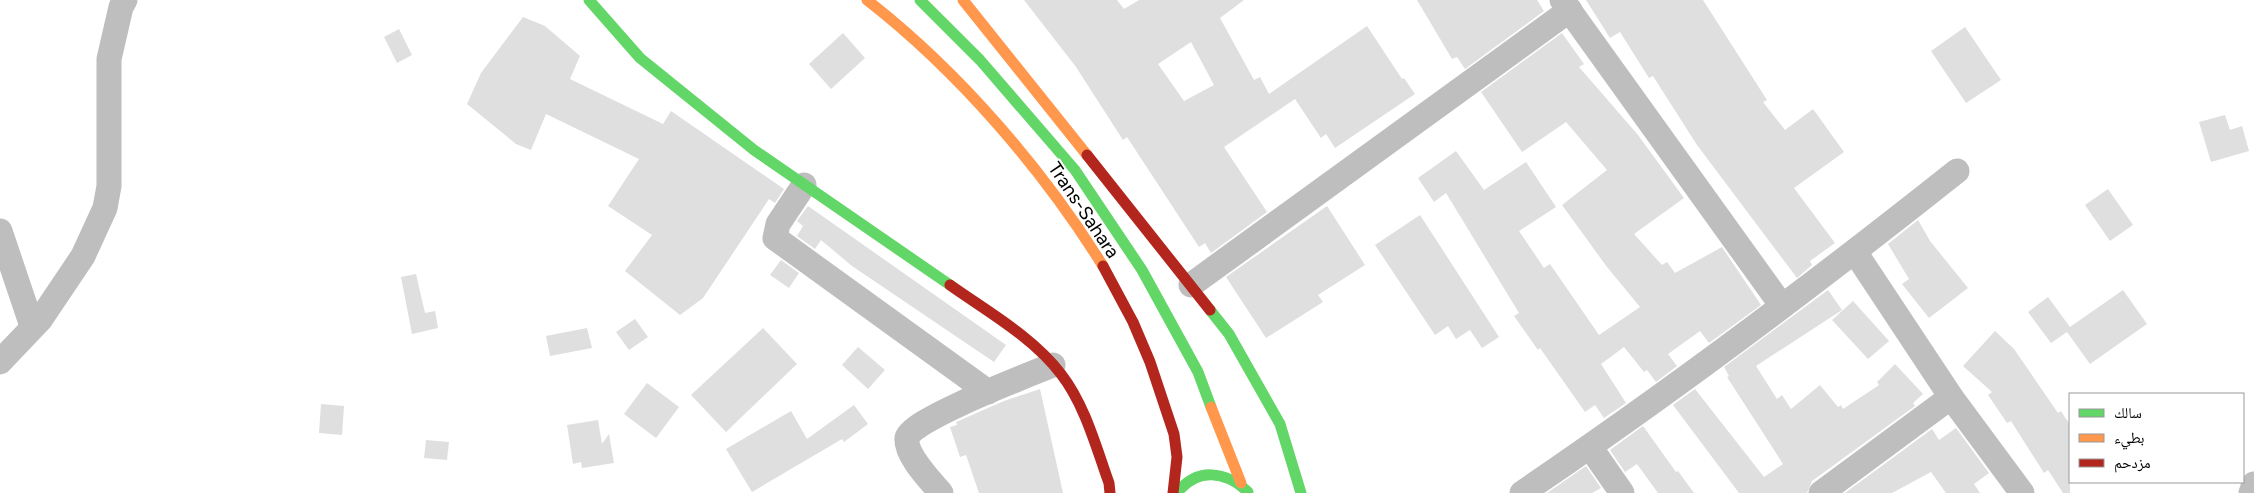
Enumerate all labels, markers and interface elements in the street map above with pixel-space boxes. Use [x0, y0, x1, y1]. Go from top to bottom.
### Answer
street label: Trans-Sahara [1043, 158, 1125, 262]
legend [2069, 393, 2244, 483]
text: سالك [2114, 404, 2142, 422]
text: بطيء [2114, 429, 2144, 450]
text: مزدحم [2114, 454, 2151, 473]

